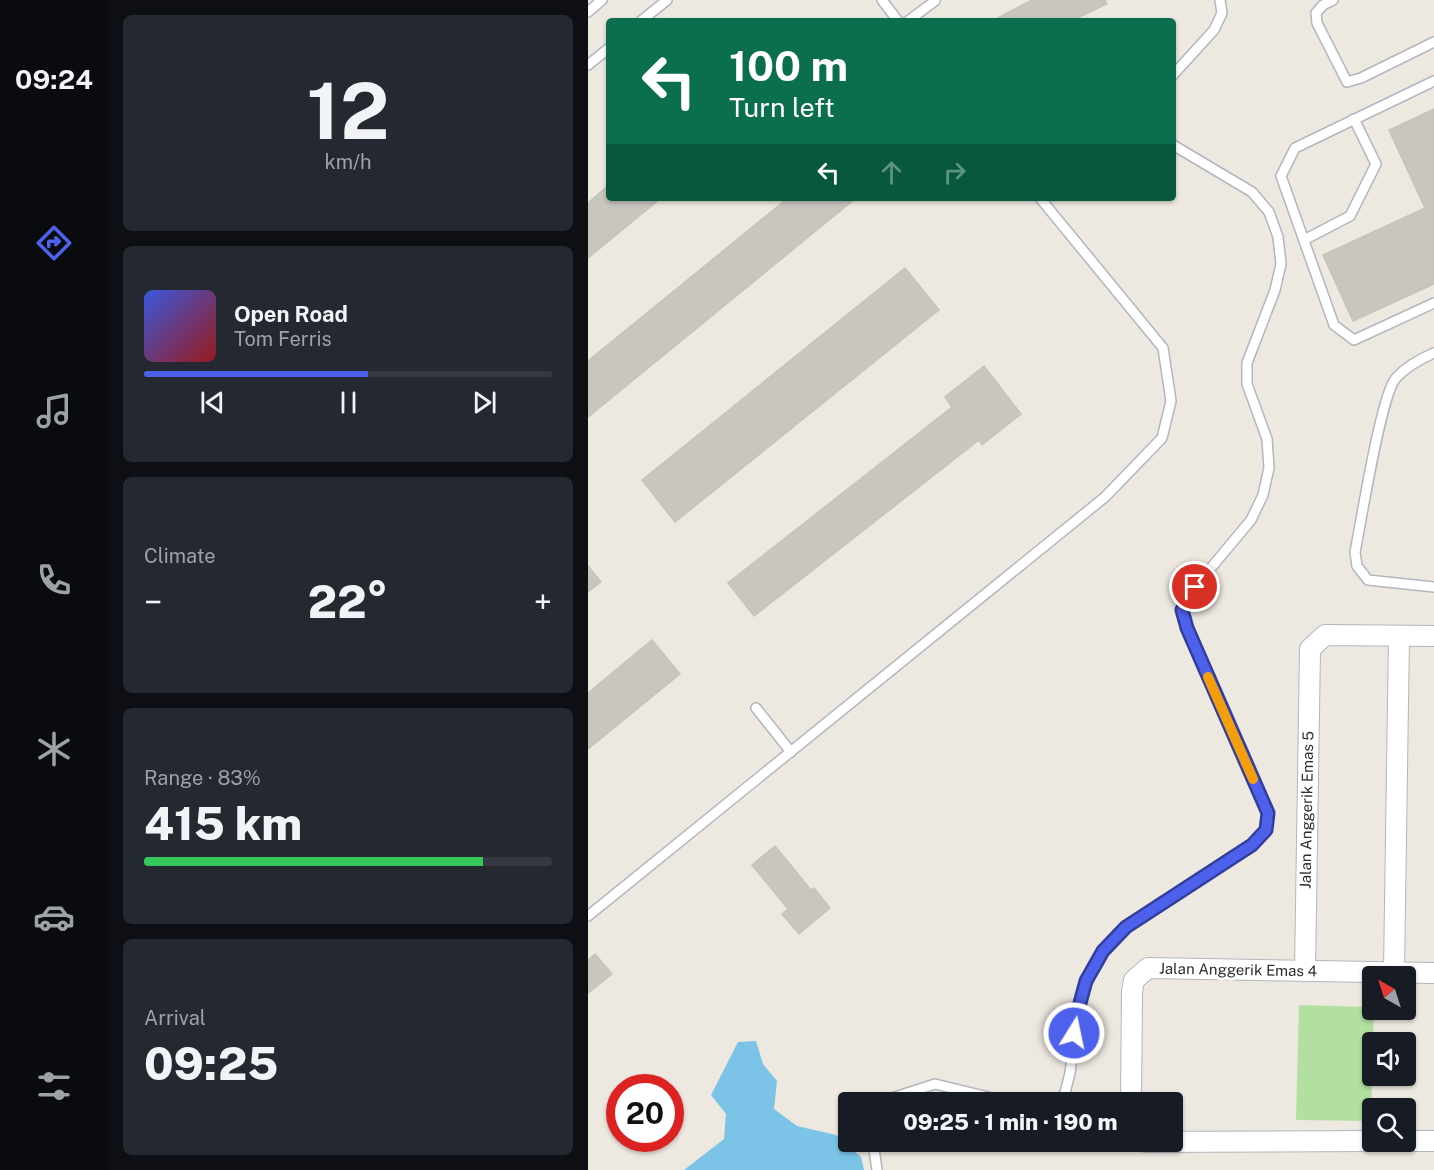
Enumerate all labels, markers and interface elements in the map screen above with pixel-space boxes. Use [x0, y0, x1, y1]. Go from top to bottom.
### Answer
text: 100 m [729, 41, 848, 90]
icon: left [630, 42, 708, 120]
text: 09:24 [15, 63, 93, 95]
text: 12 [307, 65, 389, 157]
text: Turn left [729, 91, 835, 123]
text: km/h [324, 150, 372, 174]
icon: left [812, 156, 845, 189]
icon: ahead [875, 156, 908, 189]
icon: right [938, 156, 971, 189]
icon: directions [33, 222, 75, 264]
text: Open Road [234, 301, 348, 327]
text: Tom Ferris [234, 327, 332, 351]
icon: previous [196, 386, 229, 419]
icon: pause [332, 386, 365, 419]
icon: next [468, 386, 501, 419]
icon: music [33, 390, 75, 432]
text: Climate [144, 544, 216, 568]
icon: phone [33, 559, 75, 601]
pin [1169, 561, 1220, 612]
icon: arrive [1178, 570, 1211, 603]
text: 22° [308, 575, 388, 628]
text: − [144, 583, 162, 621]
text: + [534, 583, 552, 621]
icon: climate [33, 728, 75, 770]
street label: Jalan Anggerik Emas 5 [1297, 731, 1316, 889]
text: Range · 83% [144, 766, 261, 790]
text: 415 km [144, 797, 302, 850]
icon: car [33, 896, 75, 938]
street label: Jalan Anggerik Emas 4 [1159, 960, 1317, 979]
north arrow [1362, 966, 1416, 1020]
map controls [1362, 966, 1416, 1152]
position arrow [1042, 1001, 1106, 1065]
text: Arrival [144, 1006, 206, 1030]
button: sound [1362, 1032, 1416, 1086]
text: 09:25 [144, 1037, 278, 1090]
icon: filters [33, 1065, 75, 1107]
speed limit sign: 20 [606, 1074, 684, 1152]
button: search [1362, 1098, 1416, 1152]
text: 09:25 · 1 min · 190 m [903, 1109, 1118, 1135]

